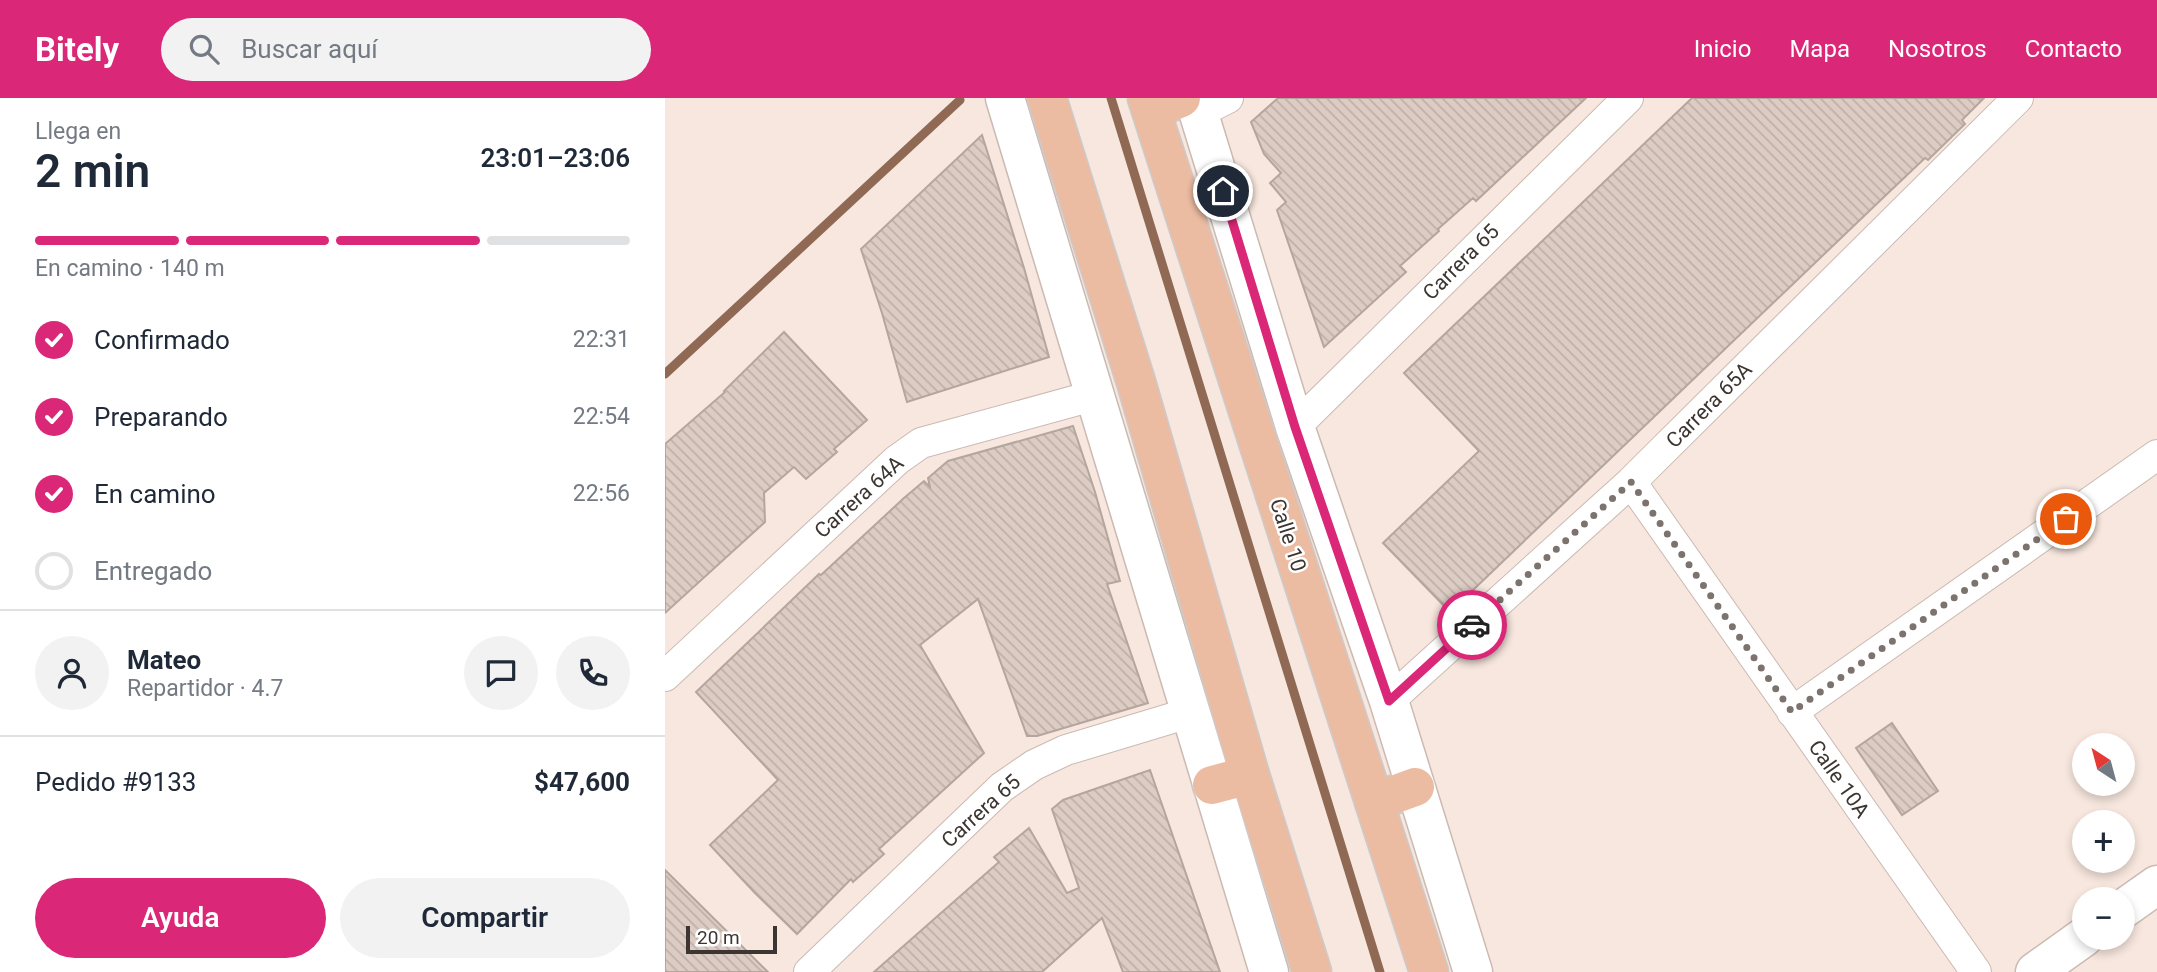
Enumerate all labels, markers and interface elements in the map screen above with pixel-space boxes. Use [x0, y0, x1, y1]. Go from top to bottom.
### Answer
search box [161, 18, 651, 81]
text: Bitely [35, 30, 119, 69]
icon: search [185, 30, 223, 68]
text: Buscar aquí [241, 34, 378, 64]
text: Inicio [1694, 35, 1751, 63]
text: Mapa [1789, 35, 1850, 63]
text: Nosotros [1888, 35, 1987, 63]
text: Contacto [2025, 35, 2122, 63]
text: Llega en [35, 118, 121, 145]
text: 23:01–23:06 [480, 143, 630, 173]
text: 2 min [35, 144, 150, 198]
pin [1193, 161, 1253, 221]
icon: home [1204, 172, 1242, 210]
street label: Carrera 65 [1418, 219, 1504, 305]
text: En camino · 140 m [35, 255, 225, 282]
icon: check [35, 321, 73, 359]
text: Confirmado [94, 325, 230, 355]
text: 22:31 [573, 326, 630, 353]
street label: Carrera 65A [1661, 357, 1757, 453]
icon: check [35, 398, 73, 436]
text: Preparando [94, 402, 228, 432]
text: 22:54 [573, 403, 630, 430]
street label: Carrera 64A [810, 451, 908, 543]
icon: check [35, 475, 73, 513]
text: En camino [94, 479, 216, 509]
text: 22:56 [573, 480, 630, 507]
pin [2036, 489, 2096, 549]
street label: Calle 10 [1265, 496, 1311, 574]
icon: bag [2047, 500, 2085, 538]
text: Entregado [94, 556, 212, 586]
courier [1437, 590, 1507, 660]
icon: car [1453, 606, 1491, 644]
button: person [35, 636, 109, 710]
button: chat [464, 636, 538, 710]
button: phone [556, 636, 630, 710]
text: Mateo [127, 645, 201, 675]
text: Repartidor · 4.7 [127, 675, 284, 702]
north arrow [2072, 733, 2135, 796]
map controls [2072, 733, 2135, 950]
street label: Calle 10A [1804, 736, 1875, 823]
text: Pedido #9133 [35, 767, 196, 797]
text: $47,600 [534, 767, 630, 797]
street label: Carrera 65 [937, 770, 1025, 852]
button: + [2072, 810, 2135, 873]
button: Ayuda [35, 878, 326, 958]
button: Compartir [340, 878, 630, 958]
button: − [2072, 887, 2135, 950]
scale bar [686, 923, 777, 955]
text: 20 m [697, 926, 740, 949]

